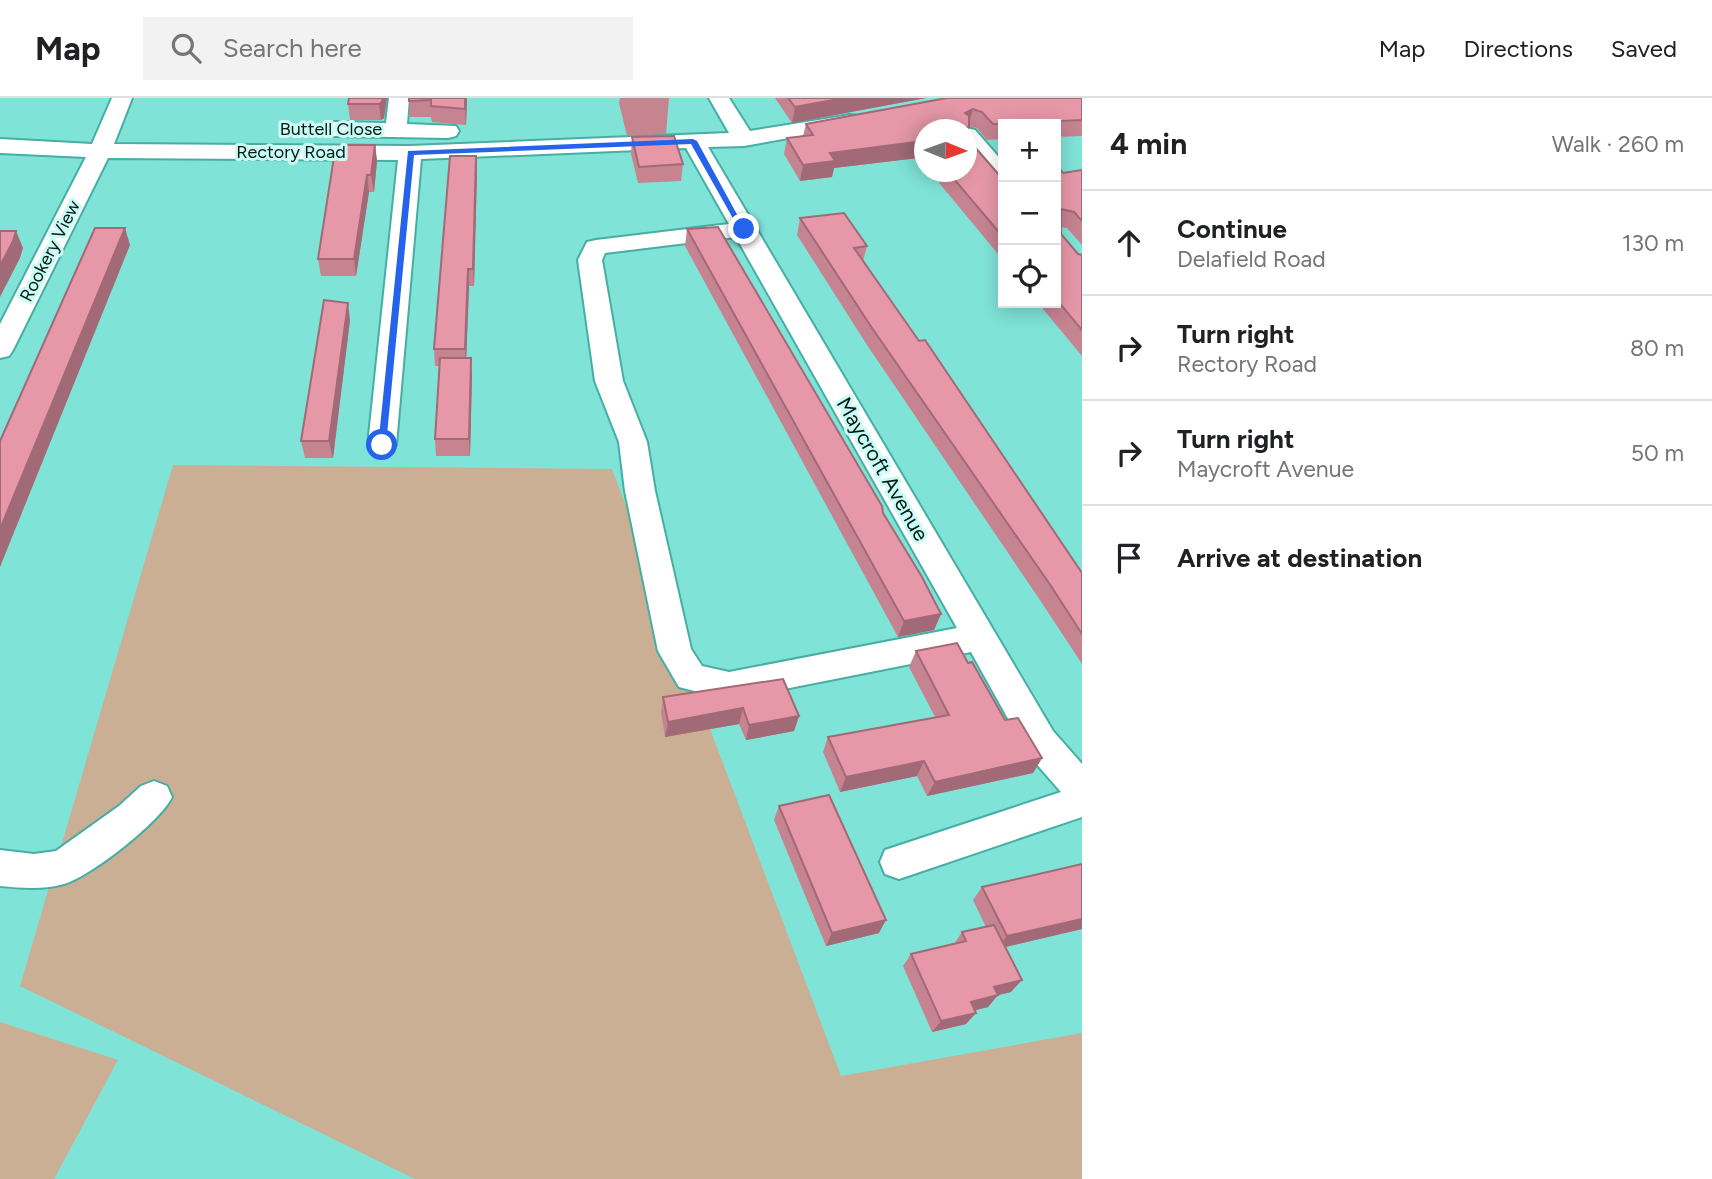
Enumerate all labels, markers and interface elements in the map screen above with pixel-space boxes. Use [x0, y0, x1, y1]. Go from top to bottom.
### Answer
search box [143, 17, 633, 80]
text: Map [35, 29, 101, 68]
icon: search [167, 29, 205, 67]
text: Search here [223, 32, 362, 64]
text: Map [1379, 34, 1425, 63]
text: Directions [1463, 34, 1573, 63]
text: Saved [1611, 34, 1677, 63]
street label: Buttell Close [280, 118, 382, 140]
north arrow [914, 119, 977, 182]
map controls [998, 119, 1061, 308]
button: + [998, 119, 1061, 182]
text: 4 min [1110, 125, 1187, 162]
text: Walk · 260 m [1552, 130, 1684, 158]
street label: Rectory Road [236, 141, 346, 163]
button: − [998, 182, 1061, 245]
street label: Rookery View [15, 197, 85, 305]
route end [728, 213, 759, 244]
text: Continue [1177, 213, 1287, 245]
icon: ahead [1110, 224, 1148, 262]
text: 130 m [1622, 229, 1684, 257]
button: locate [998, 245, 1061, 308]
text: Delafield Road [1177, 245, 1326, 273]
text: Turn right [1177, 318, 1294, 350]
icon: right [1110, 329, 1148, 367]
text: 80 m [1630, 334, 1684, 362]
text: Rectory Road [1177, 350, 1317, 378]
street label: Maycroft Avenue [832, 393, 934, 545]
text: Turn right [1177, 423, 1294, 455]
route start [366, 429, 397, 460]
icon: right [1110, 434, 1148, 472]
text: 50 m [1631, 439, 1684, 467]
text: Maycroft Avenue [1177, 455, 1354, 483]
icon: arrive [1110, 539, 1148, 577]
text: Arrive at destination [1177, 542, 1422, 574]

